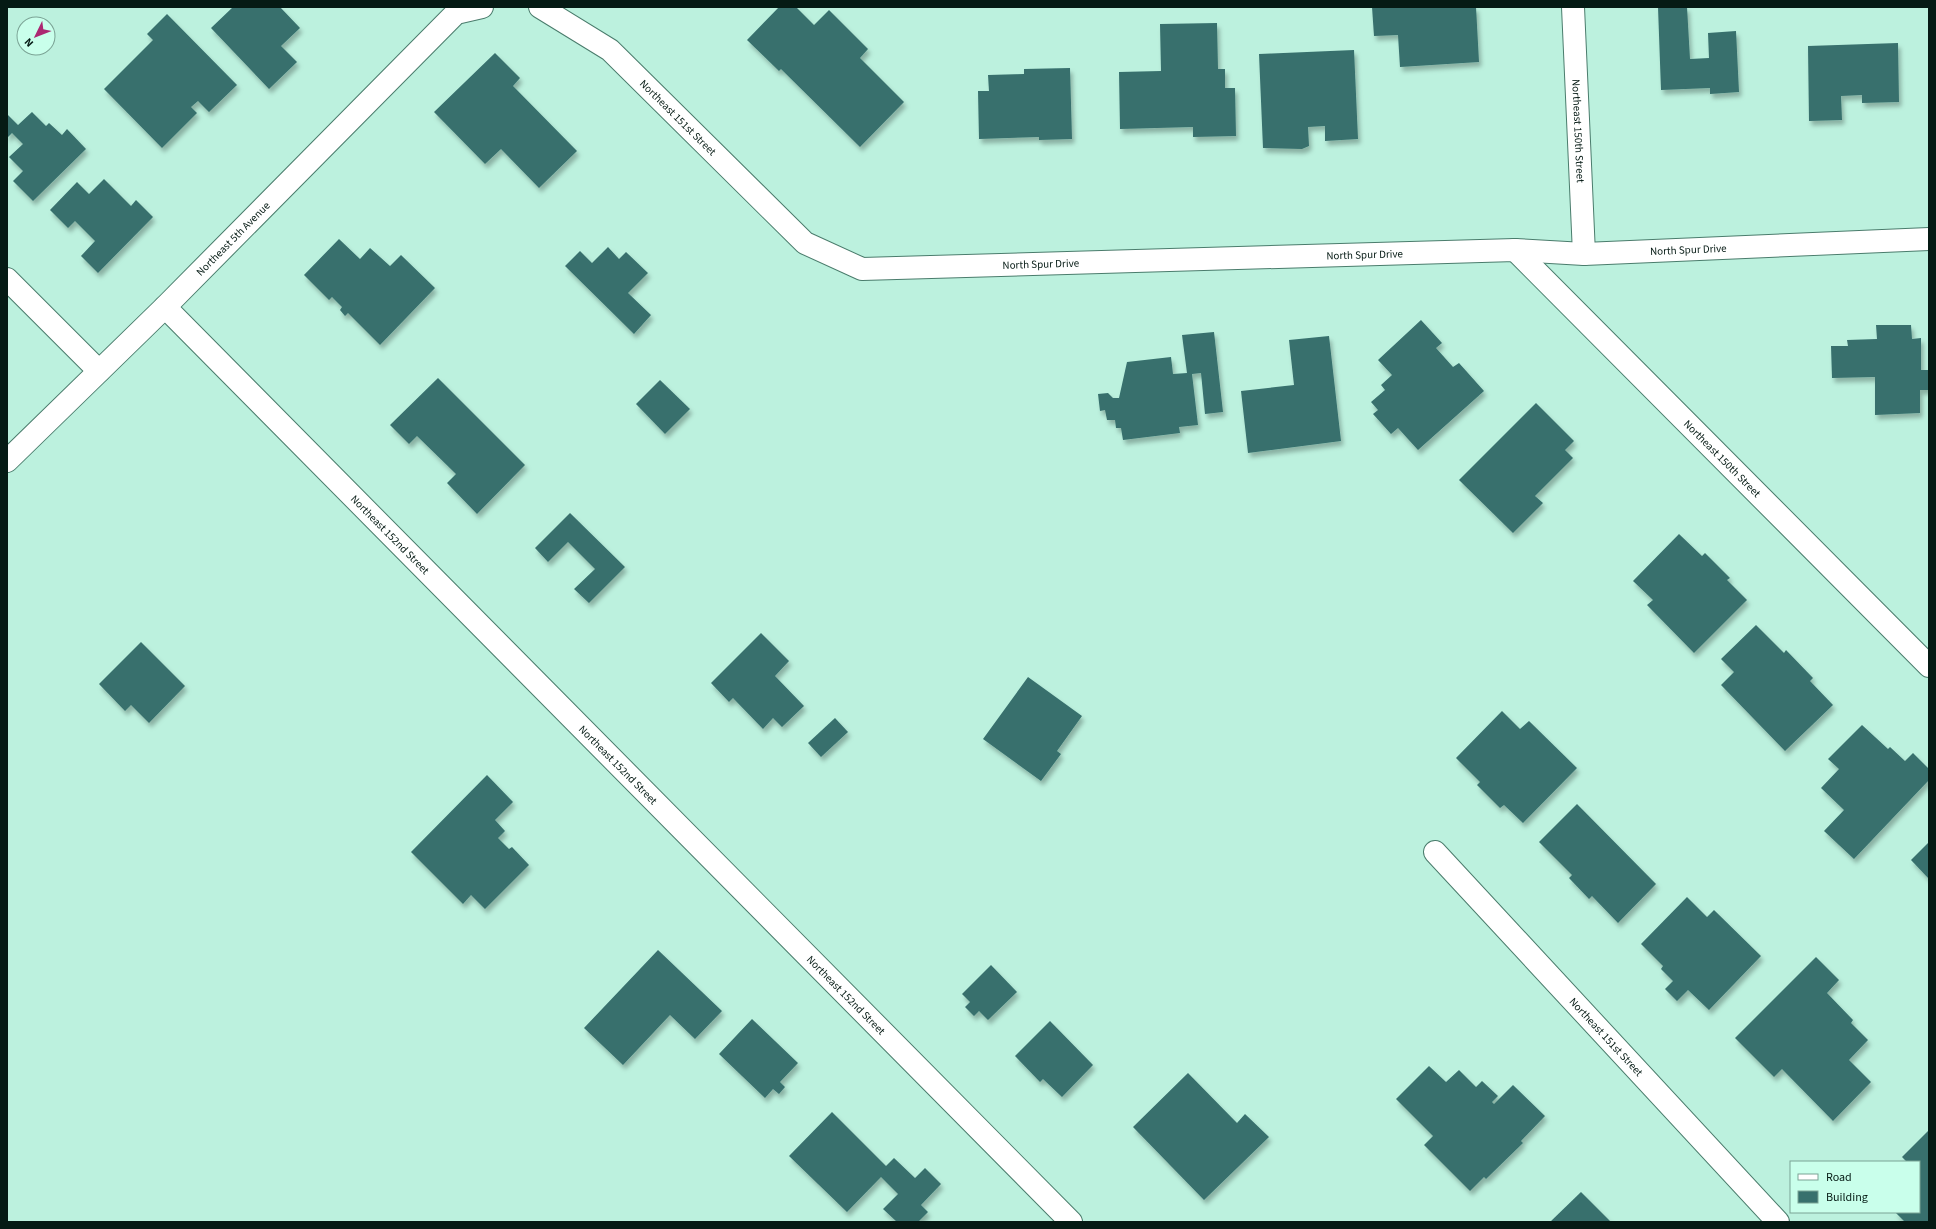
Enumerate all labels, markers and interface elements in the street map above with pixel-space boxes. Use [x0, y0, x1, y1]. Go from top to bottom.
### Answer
north arrow [16, 16, 56, 56]
text: N [21, 35, 37, 50]
street label: Northeast 151st Street [637, 76, 720, 159]
street label: Northeast 150th Street [1569, 79, 1588, 183]
street label: Northeast 5th Avenue [193, 198, 273, 279]
street label: North Spur Drive [1650, 240, 1728, 259]
street label: North Spur Drive [1326, 246, 1404, 263]
street label: North Spur Drive [1002, 255, 1080, 272]
street label: Northeast 150th Street [1680, 416, 1764, 501]
street label: Northeast 152nd Street [347, 491, 433, 578]
street label: Northeast 152nd Street [575, 722, 661, 808]
street label: Northeast 152nd Street [803, 952, 889, 1038]
street label: Northeast 151st Street [1566, 994, 1647, 1080]
legend [1790, 1161, 1920, 1213]
text: Road [1826, 1169, 1852, 1186]
text: Building [1826, 1189, 1868, 1206]

